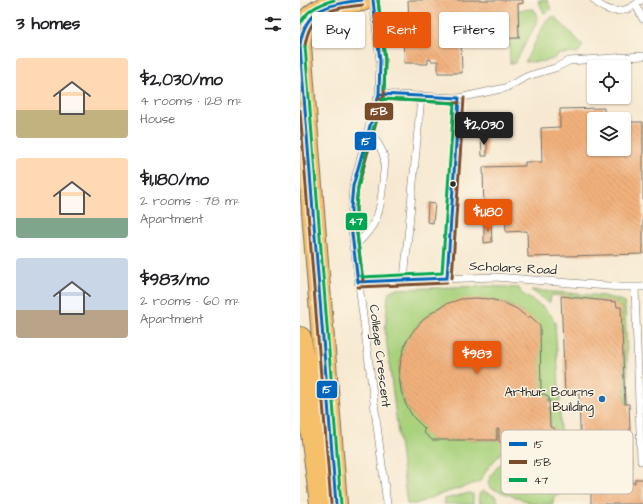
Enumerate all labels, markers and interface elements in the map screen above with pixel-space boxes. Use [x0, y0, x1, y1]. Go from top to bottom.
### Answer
text: 3 homes [16, 12, 80, 36]
chip: Buy [312, 12, 365, 48]
chip: Rent [373, 12, 431, 48]
chip: Filters [439, 12, 509, 48]
icon: filters [262, 13, 284, 35]
map controls [587, 60, 631, 156]
button: locate [587, 60, 631, 104]
text: $2,030/mo [140, 68, 223, 92]
icon: home [48, 74, 96, 122]
text: 4 rooms · 128 m² [140, 92, 242, 110]
line badge: 15B [364, 102, 394, 121]
text: 15B [370, 104, 388, 119]
text: House [140, 110, 175, 128]
pin: $2,030 [451, 112, 517, 146]
button: layers [587, 112, 631, 156]
text: $2,030 [464, 116, 504, 134]
line badge: 15 [354, 131, 377, 151]
text: 15 [361, 134, 371, 149]
text: $1,180/mo [140, 168, 209, 192]
icon: home [48, 174, 96, 222]
unlabelled marker [448, 179, 458, 189]
text: 2 rooms · 78 m² [140, 192, 240, 210]
pin: $1,180 [455, 199, 521, 233]
text: $1,180 [473, 203, 503, 221]
text: Apartment [140, 210, 204, 228]
line badge: 47 [345, 212, 368, 231]
text: 47 [349, 214, 363, 229]
street label: Scholars Road [469, 257, 558, 279]
text: $983/mo [140, 268, 209, 292]
icon: home [48, 274, 96, 322]
text: 2 rooms · 60 m² [140, 292, 240, 310]
street label: College Crescent [364, 304, 395, 409]
text: Apartment [140, 310, 204, 328]
pin: $983 [453, 341, 501, 375]
text: $983 [462, 345, 492, 363]
line badge: 15 [316, 380, 338, 399]
text: 15 [322, 382, 332, 397]
place label: Arthur Bourns Building [504, 383, 594, 417]
marker: Arthur Bourns Building [597, 394, 607, 404]
legend [501, 430, 633, 494]
text: 15 [534, 437, 543, 452]
text: 15B [534, 455, 551, 470]
text: 47 [534, 473, 548, 488]

